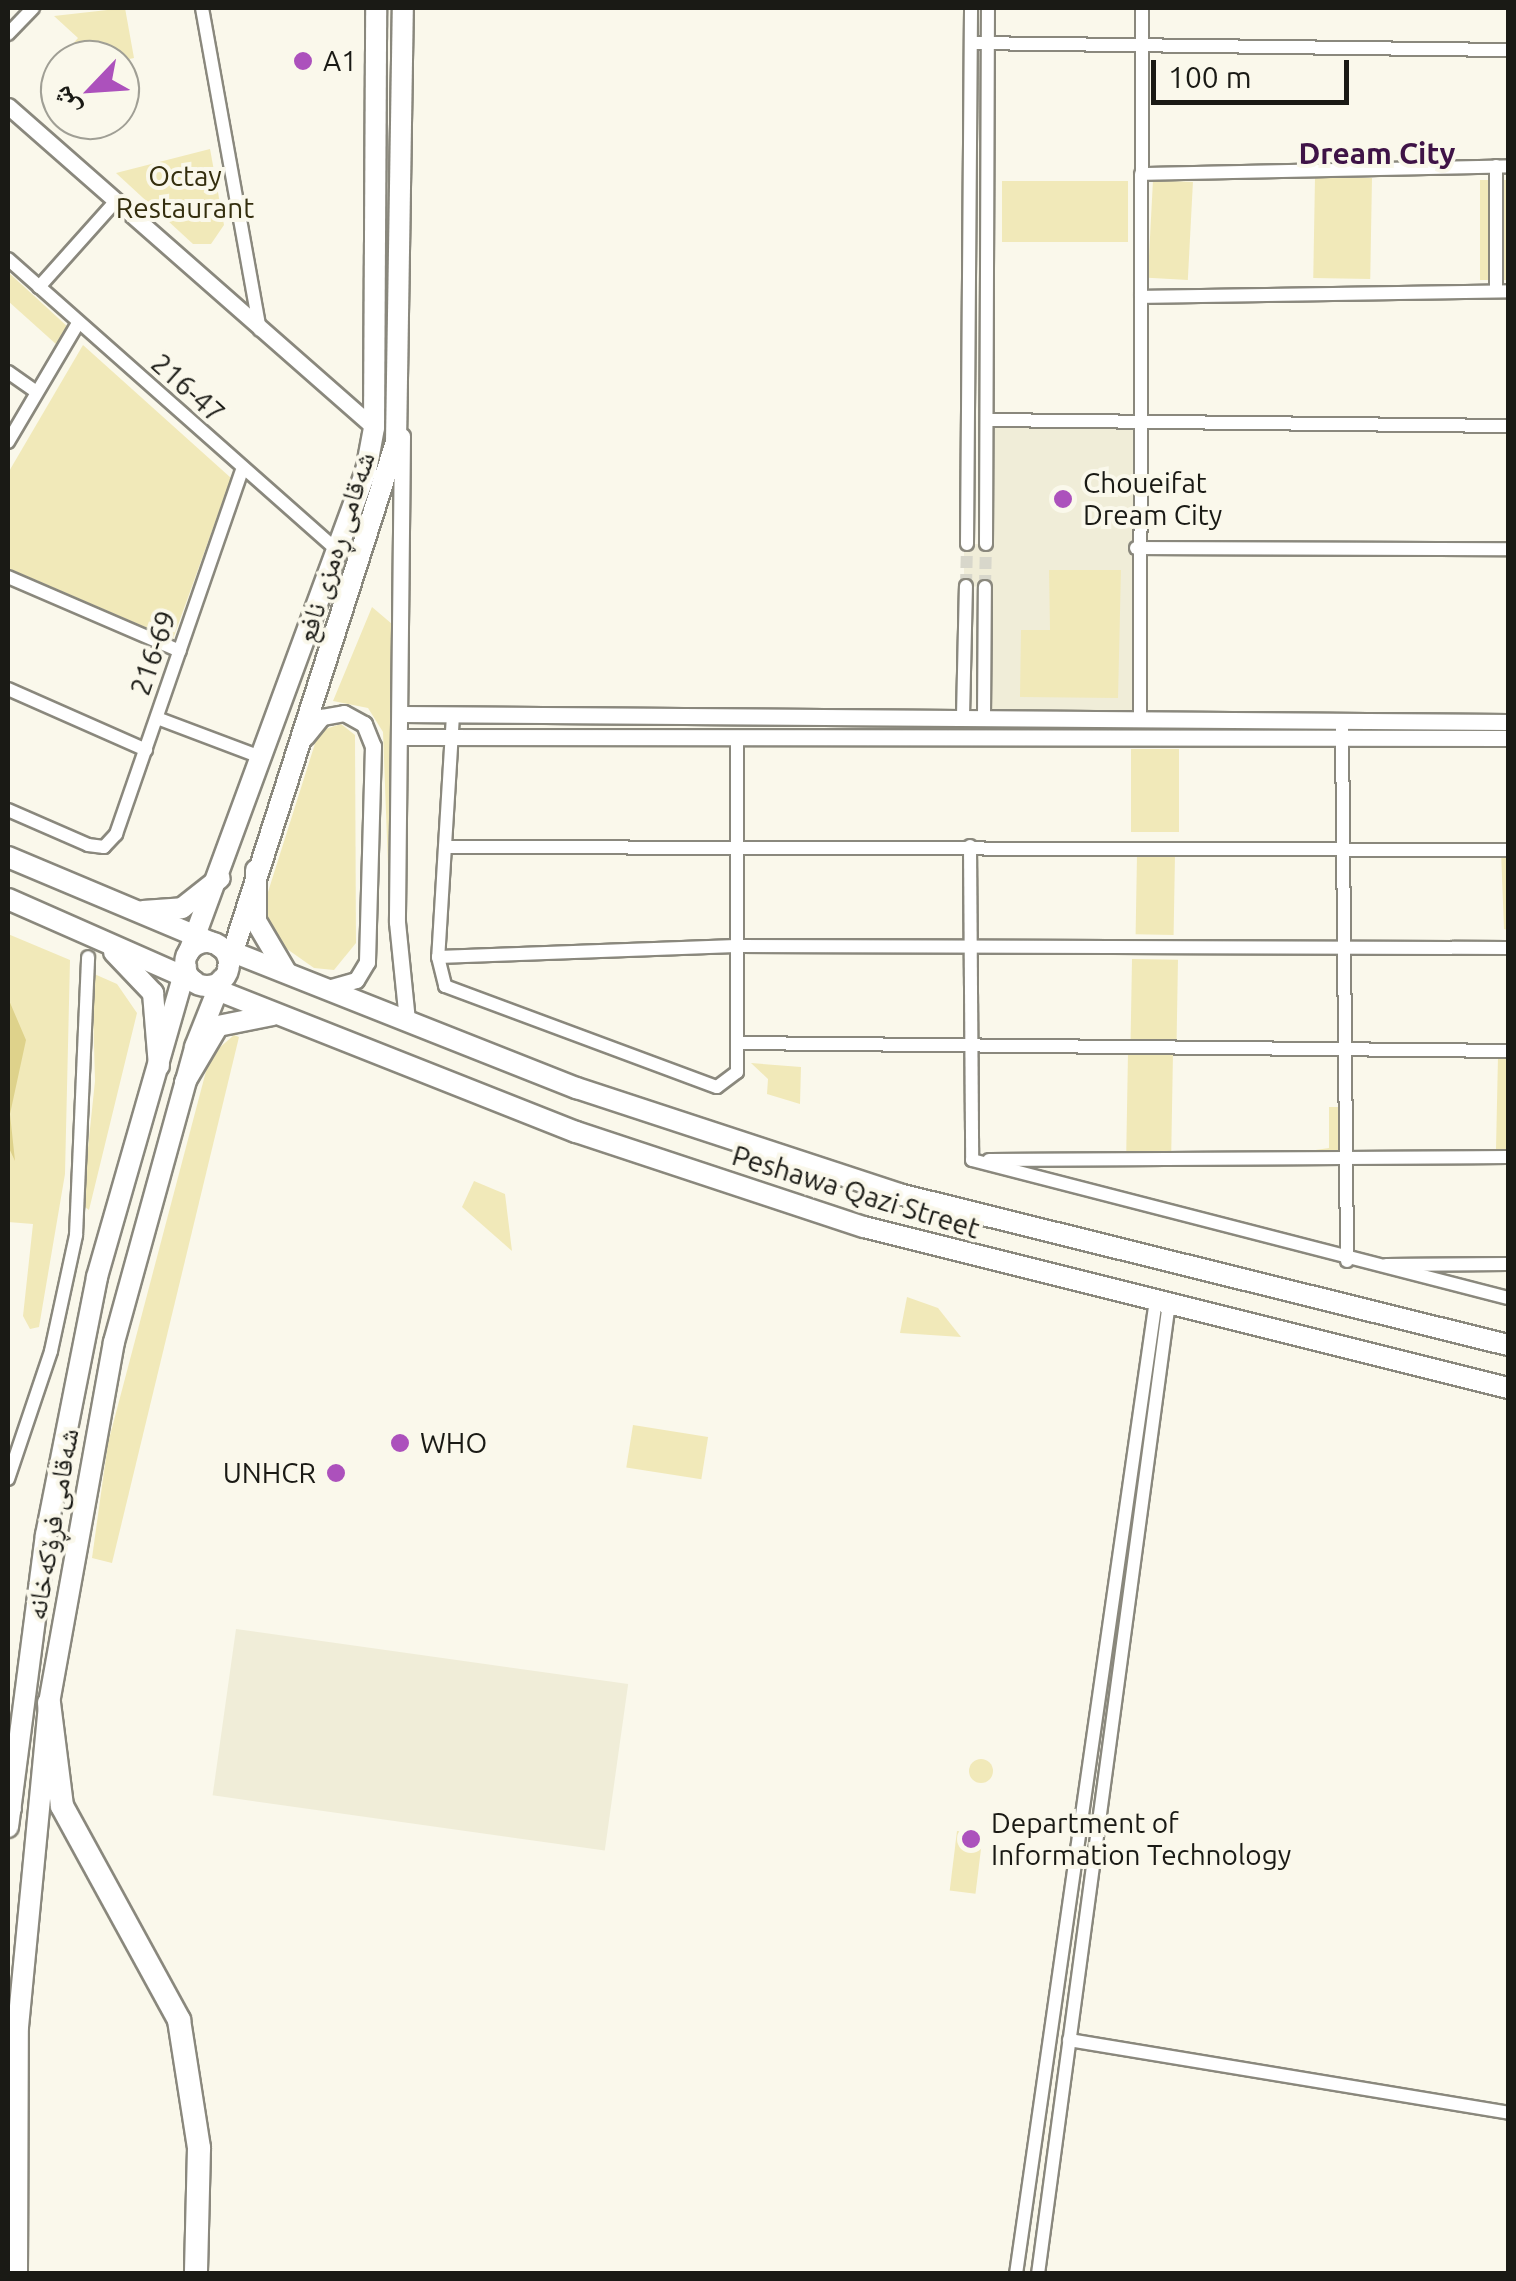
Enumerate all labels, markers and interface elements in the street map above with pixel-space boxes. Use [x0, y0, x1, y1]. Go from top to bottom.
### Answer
north arrow [40, 40, 140, 140]
scale bar [1156, 40, 1354, 102]
place label: A1 [323, 44, 357, 78]
marker: A1 [292, 50, 314, 72]
text: 100 m [1168, 60, 1252, 94]
text: ش [44, 82, 84, 122]
district label: Dream City [1298, 135, 1456, 171]
park label: Octay Restaurant [116, 159, 254, 225]
street label: 216-47 [144, 346, 232, 430]
street label: شەقامی ڕەمزی نافع [288, 448, 382, 646]
place label: Choueifat Dream City [1083, 466, 1222, 532]
marker: Choueifat Dream City [1052, 488, 1074, 510]
street label: 216-69 [123, 606, 183, 700]
street label: Peshawa Qazi Street [728, 1138, 984, 1246]
street label: شەقامی فڕۆکەخانە [19, 1426, 85, 1622]
place label: WHO [420, 1426, 487, 1460]
marker: WHO [389, 1432, 411, 1454]
place label: UNHCR [223, 1456, 316, 1490]
marker: UNHCR [325, 1462, 347, 1484]
place label: Department of Information Technology [991, 1806, 1291, 1872]
marker: Department of Information Technology [960, 1828, 982, 1850]

